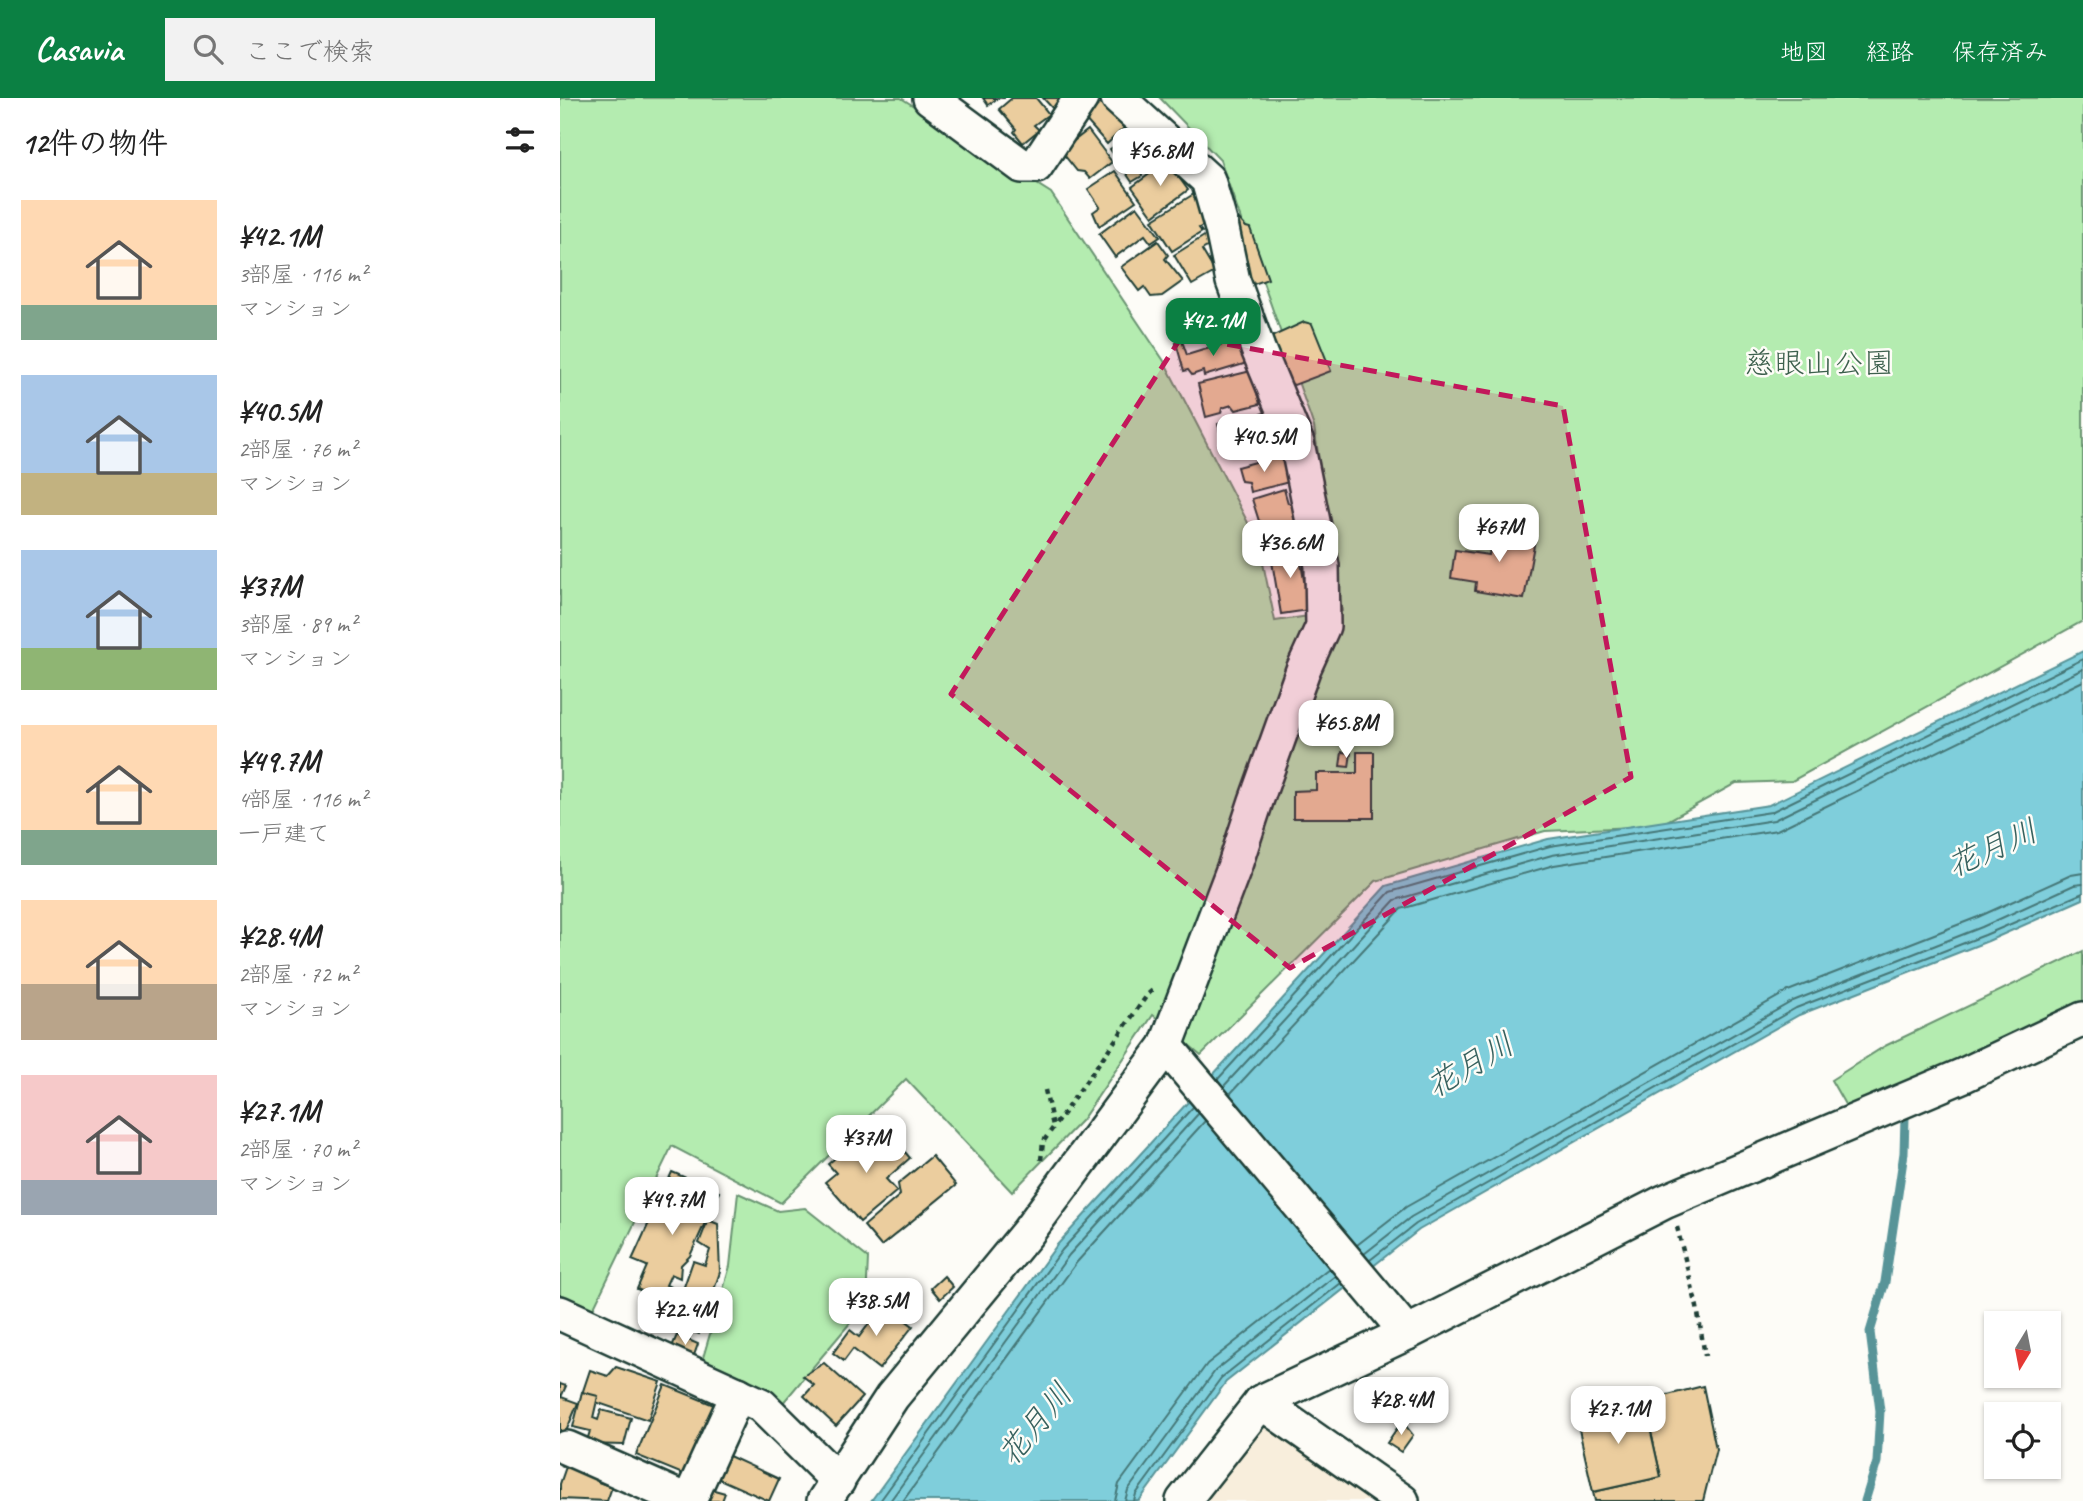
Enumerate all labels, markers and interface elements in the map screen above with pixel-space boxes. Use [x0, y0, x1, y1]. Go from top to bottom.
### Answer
search box [165, 18, 655, 81]
text: Casavia [35, 28, 123, 70]
icon: search [189, 30, 227, 68]
text: ここで検索 [245, 35, 375, 68]
text: 地図 [1780, 37, 1828, 67]
text: 経路 [1866, 37, 1914, 67]
text: 保存済み [1952, 37, 2048, 67]
icon: filters [501, 121, 539, 159]
text: 12件の物件 [21, 124, 168, 162]
pin: ¥56.8M [1103, 129, 1217, 188]
text: ¥56.8M [1129, 136, 1191, 165]
text: ¥42.1M [238, 217, 320, 255]
icon: home [77, 228, 161, 312]
text: 3部屋 · 116 m² [238, 260, 367, 289]
text: マンション [238, 294, 352, 323]
pin: ¥42.1M [1156, 299, 1270, 358]
text: ¥42.1M [1182, 306, 1244, 335]
park label: 慈眼山公園 [1744, 344, 1894, 382]
text: ¥40.5M [238, 392, 319, 430]
icon: home [77, 403, 161, 487]
pin: ¥40.5M [1207, 414, 1321, 474]
text: ¥40.5M [1233, 422, 1295, 451]
text: 2部屋 · 76 m² [238, 435, 356, 464]
text: マンション [238, 469, 352, 498]
pin: ¥67M [1458, 504, 1540, 564]
text: ¥67M [1475, 512, 1523, 541]
pin: ¥36.6M [1233, 520, 1347, 580]
text: ¥36.6M [1258, 528, 1322, 557]
text: ¥37M [238, 567, 300, 605]
icon: home [77, 578, 161, 662]
text: 3部屋 · 89 m² [238, 610, 356, 639]
text: マンション [238, 644, 352, 673]
pin: ¥65.8M [1289, 700, 1403, 760]
text: ¥65.8M [1315, 708, 1377, 737]
text: ¥49.7M [238, 742, 319, 780]
icon: home [77, 753, 161, 837]
text: 4部屋 · 116 m² [238, 785, 367, 814]
water label: 花月川 [1940, 810, 2044, 886]
text: 一戸建て [238, 819, 330, 848]
text: ¥28.4M [238, 917, 320, 955]
icon: home [77, 928, 161, 1012]
text: 2部屋 · 72 m² [238, 960, 356, 989]
text: マンション [238, 994, 352, 1023]
water label: 花月川 [1418, 1023, 1522, 1107]
text: ¥27.1M [238, 1092, 320, 1130]
icon: home [77, 1103, 161, 1187]
pin: ¥37M [825, 1116, 907, 1175]
text: ¥37M [842, 1123, 890, 1152]
text: 2部屋 · 70 m² [238, 1135, 356, 1164]
text: マンション [238, 1169, 352, 1198]
pin: ¥49.7M [615, 1178, 729, 1237]
text: ¥49.7M [641, 1185, 703, 1214]
pin: ¥38.5M [819, 1278, 933, 1338]
text: ¥38.5M [845, 1286, 907, 1315]
pin: ¥22.4M [628, 1288, 742, 1347]
text: ¥22.4M [654, 1295, 716, 1324]
north arrow [1984, 1311, 2062, 1388]
map controls [1984, 1311, 2061, 1479]
water label: 花月川 [988, 1374, 1082, 1474]
pin: ¥28.4M [1344, 1378, 1458, 1437]
text: ¥28.4M [1370, 1385, 1432, 1414]
pin: ¥27.1M [1561, 1386, 1675, 1446]
text: ¥27.1M [1587, 1394, 1649, 1423]
button: locate [1984, 1402, 2061, 1479]

